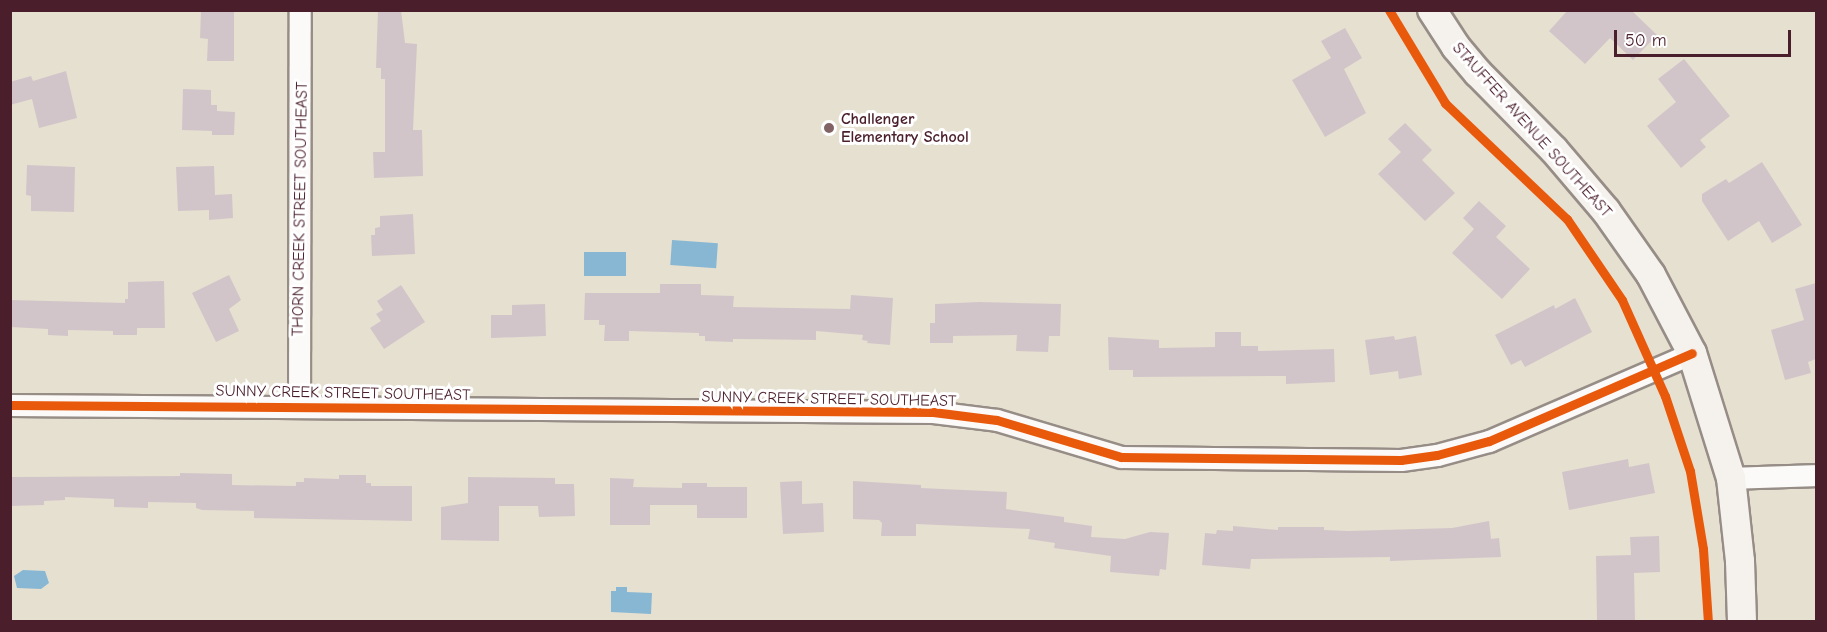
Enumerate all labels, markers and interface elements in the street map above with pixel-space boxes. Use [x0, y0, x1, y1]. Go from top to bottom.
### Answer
scale bar [1617, 18, 1794, 56]
text: 50 m [1625, 30, 1667, 51]
street label: STAUFFER AVENUE SOUTHEAST [1448, 39, 1616, 221]
street label: THORN CREEK STREET SOUTHEAST [288, 82, 312, 336]
place label: Challenger Elementary School [841, 109, 969, 147]
marker: Challenger Elementary School [822, 121, 836, 135]
street label: SUNNY CREEK STREET SOUTHEAST [216, 381, 470, 405]
street label: SUNNY CREEK STREET SOUTHEAST [702, 387, 956, 411]

